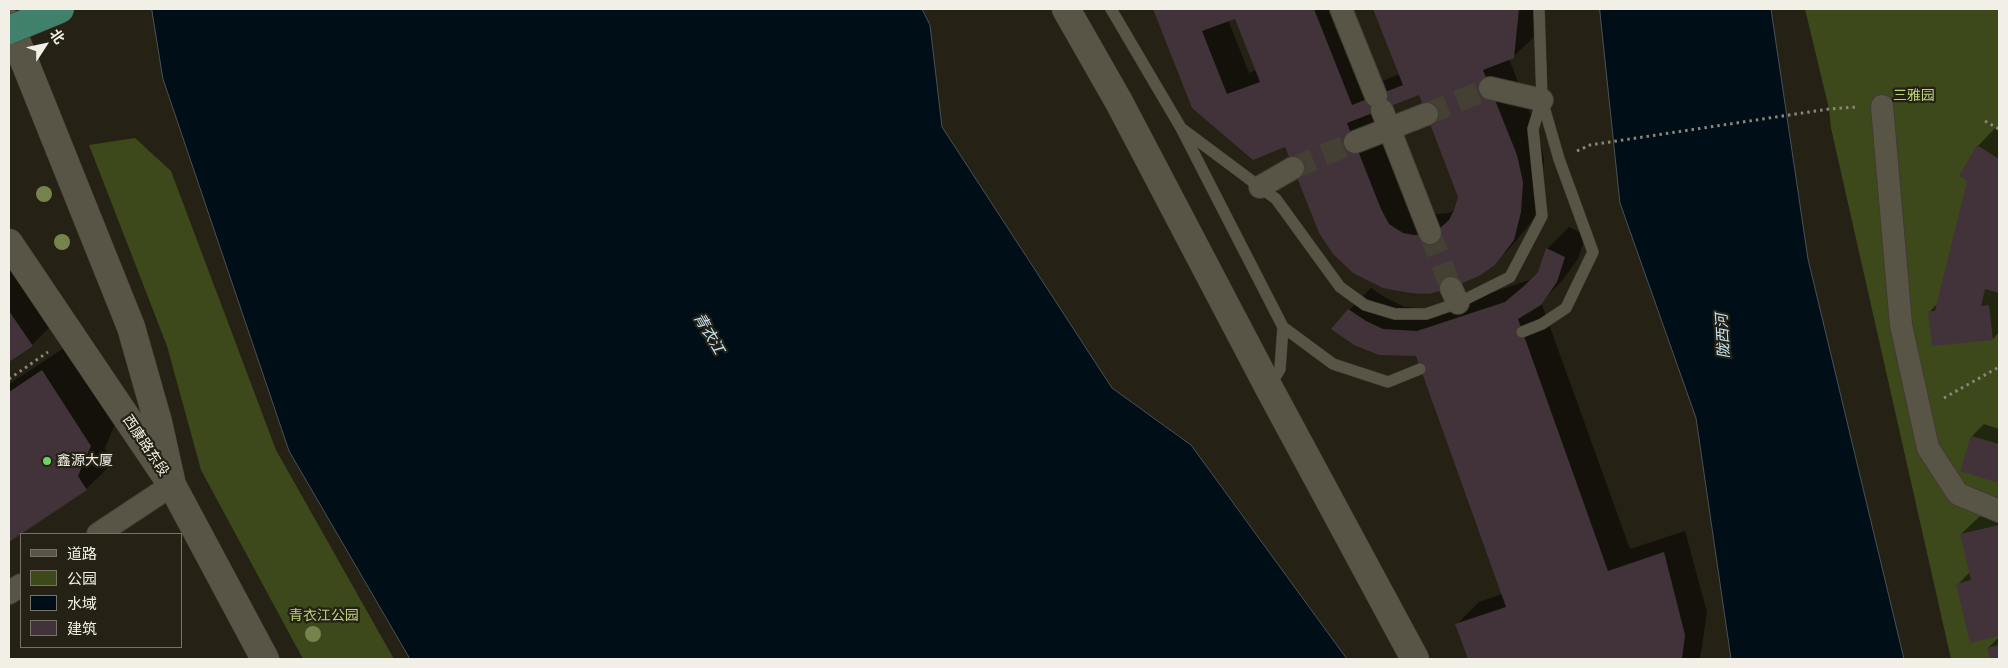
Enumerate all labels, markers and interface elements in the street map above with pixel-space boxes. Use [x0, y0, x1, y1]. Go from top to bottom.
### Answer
north arrow [20, 20, 70, 70]
text: 北 [47, 26, 68, 47]
park label: 三雅园 [1893, 88, 1935, 104]
water label: 青衣江 [689, 310, 727, 358]
water label: 陇西河 [1714, 313, 1734, 359]
street label: 西康路东段 [118, 412, 172, 480]
place label: 鑫源大厦 [57, 453, 113, 469]
marker: 鑫源大厦 [41, 455, 53, 467]
legend [20, 533, 182, 648]
text: 道路 [67, 545, 97, 563]
text: 公园 [67, 570, 97, 588]
text: 水域 [67, 595, 97, 613]
park label: 青衣江公园 [289, 608, 359, 624]
text: 建筑 [67, 620, 97, 638]

